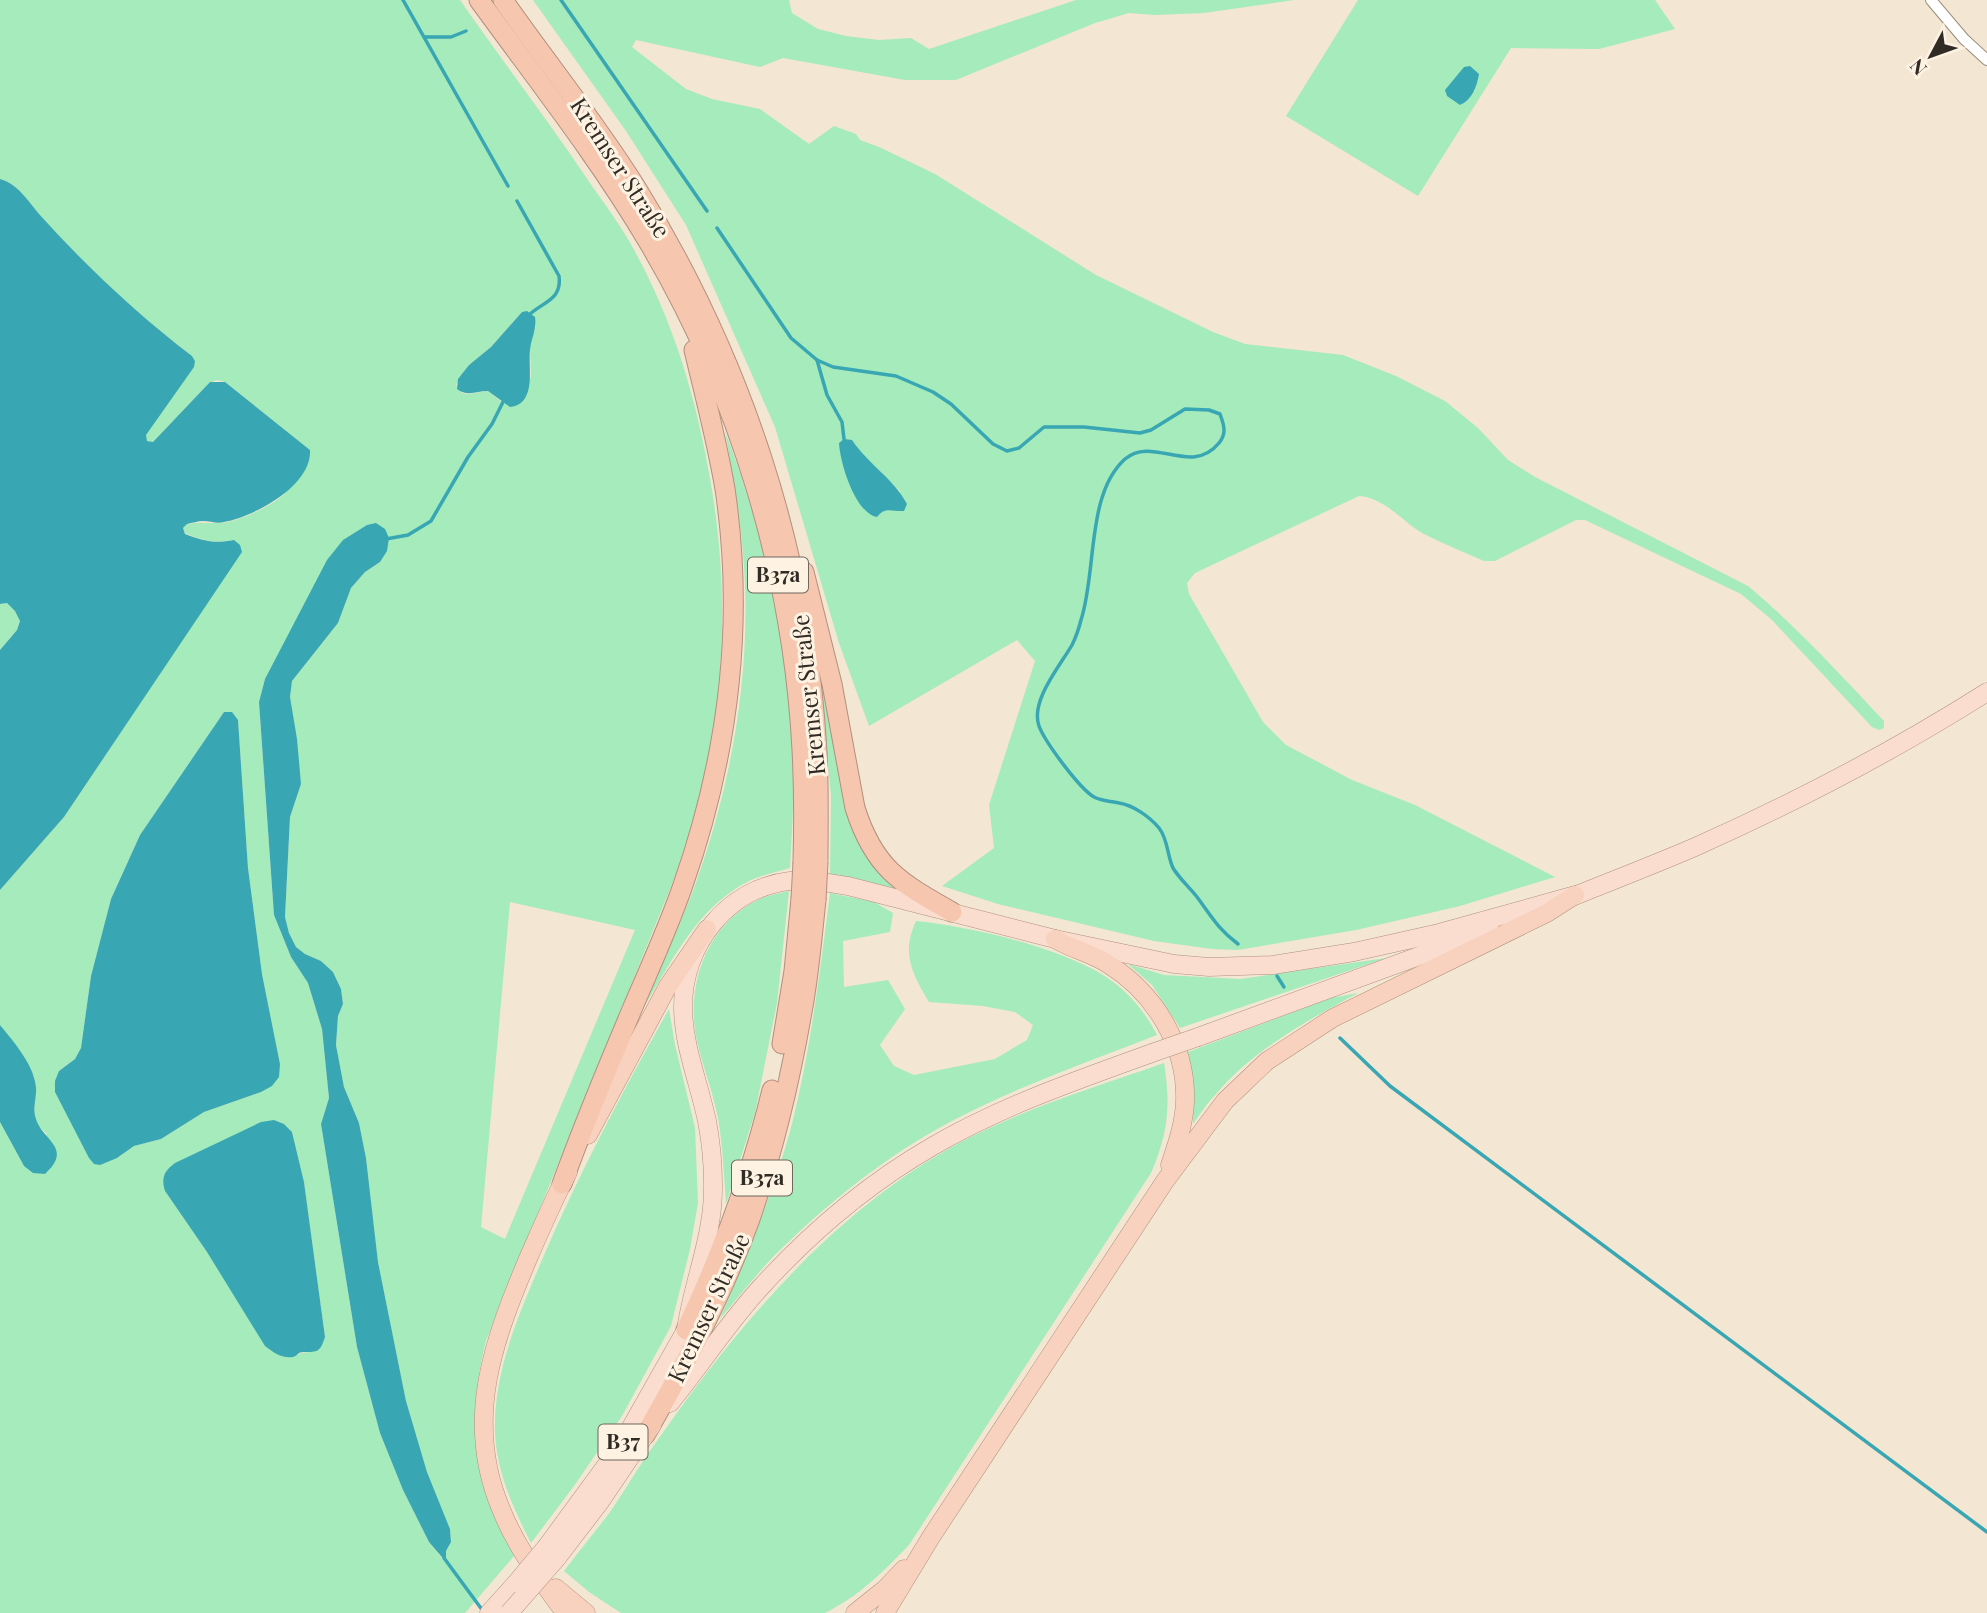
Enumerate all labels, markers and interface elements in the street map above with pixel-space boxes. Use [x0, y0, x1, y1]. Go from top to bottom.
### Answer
north arrow [1896, 21, 1966, 91]
text: N [1903, 54, 1932, 82]
street label: Kremser Straße [564, 91, 678, 243]
road number: B37a [748, 558, 808, 592]
street label: Kremser Straße [784, 613, 831, 777]
road number: B37a [732, 1160, 792, 1196]
street label: Kremser Straße [659, 1228, 756, 1387]
road number: B37 [598, 1424, 648, 1460]

